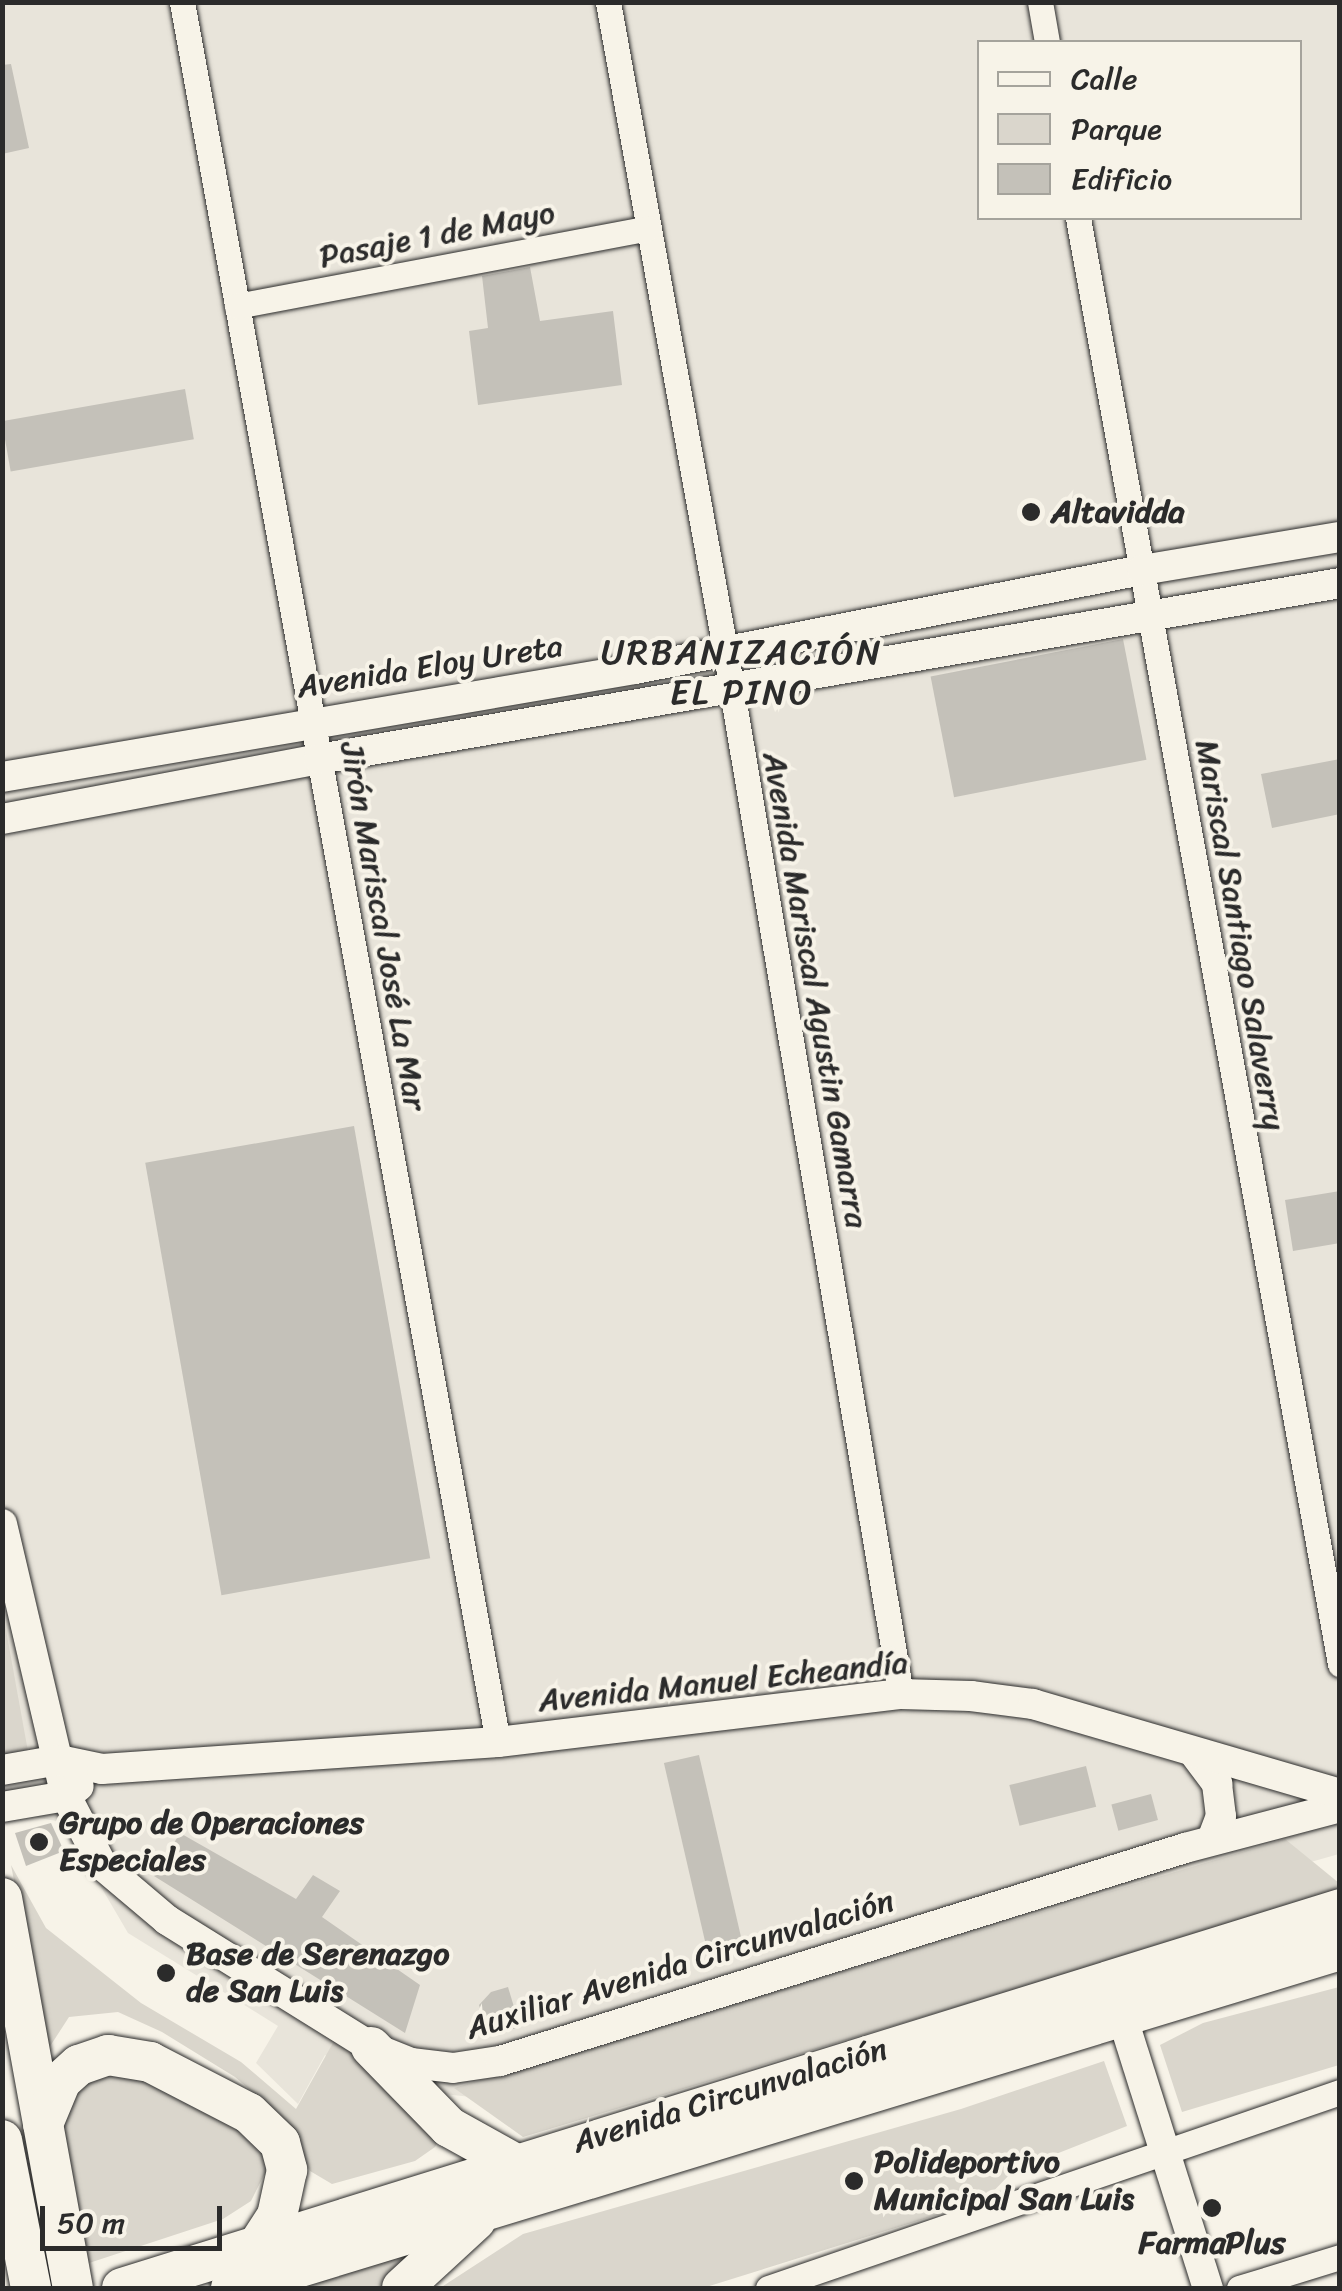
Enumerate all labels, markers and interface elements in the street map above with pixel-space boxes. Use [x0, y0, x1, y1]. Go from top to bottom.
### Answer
legend [977, 40, 1302, 220]
text: Calle [1071, 52, 1137, 106]
text: Parque [1071, 102, 1162, 156]
text: Edificio [1071, 152, 1172, 206]
street label: Pasaje 1 de Mayo [316, 193, 558, 277]
place label: Altavidda [1051, 493, 1185, 531]
marker: Altavidda [1020, 501, 1042, 523]
street label: Avenida Eloy Ureta [294, 627, 566, 707]
district label: URBANIZACIÓN EL PINO [604, 631, 880, 713]
street label: Mariscal Santiago Salaverry [1187, 737, 1293, 1133]
street label: Jirón Mariscal José La Mar [332, 739, 434, 1113]
street label: Avenida Mariscal Agustin Gamarra [754, 749, 876, 1231]
street label: Avenida Manuel Echeandía [536, 1644, 910, 1720]
place label: Grupo de Operaciones Especiales [59, 1805, 365, 1880]
marker: Grupo de Operaciones Especiales [28, 1831, 50, 1853]
street label: Auxiliar Avenida Circunvalación [461, 1882, 899, 2048]
place label: Base de Serenazgo de San Luis [186, 1936, 450, 2011]
marker: Base de Serenazgo de San Luis [155, 1962, 177, 1984]
street label: Avenida Circunvalación [568, 2030, 892, 2162]
place label: Polideportivo Municipal San Luis [874, 2144, 1136, 2219]
marker: Polideportivo Municipal San Luis [843, 2170, 865, 2192]
scale bar [45, 2186, 228, 2248]
text: 50 m [57, 2196, 125, 2250]
marker: FarmaPlus [1201, 2197, 1223, 2219]
place label: FarmaPlus [1138, 2224, 1286, 2262]

